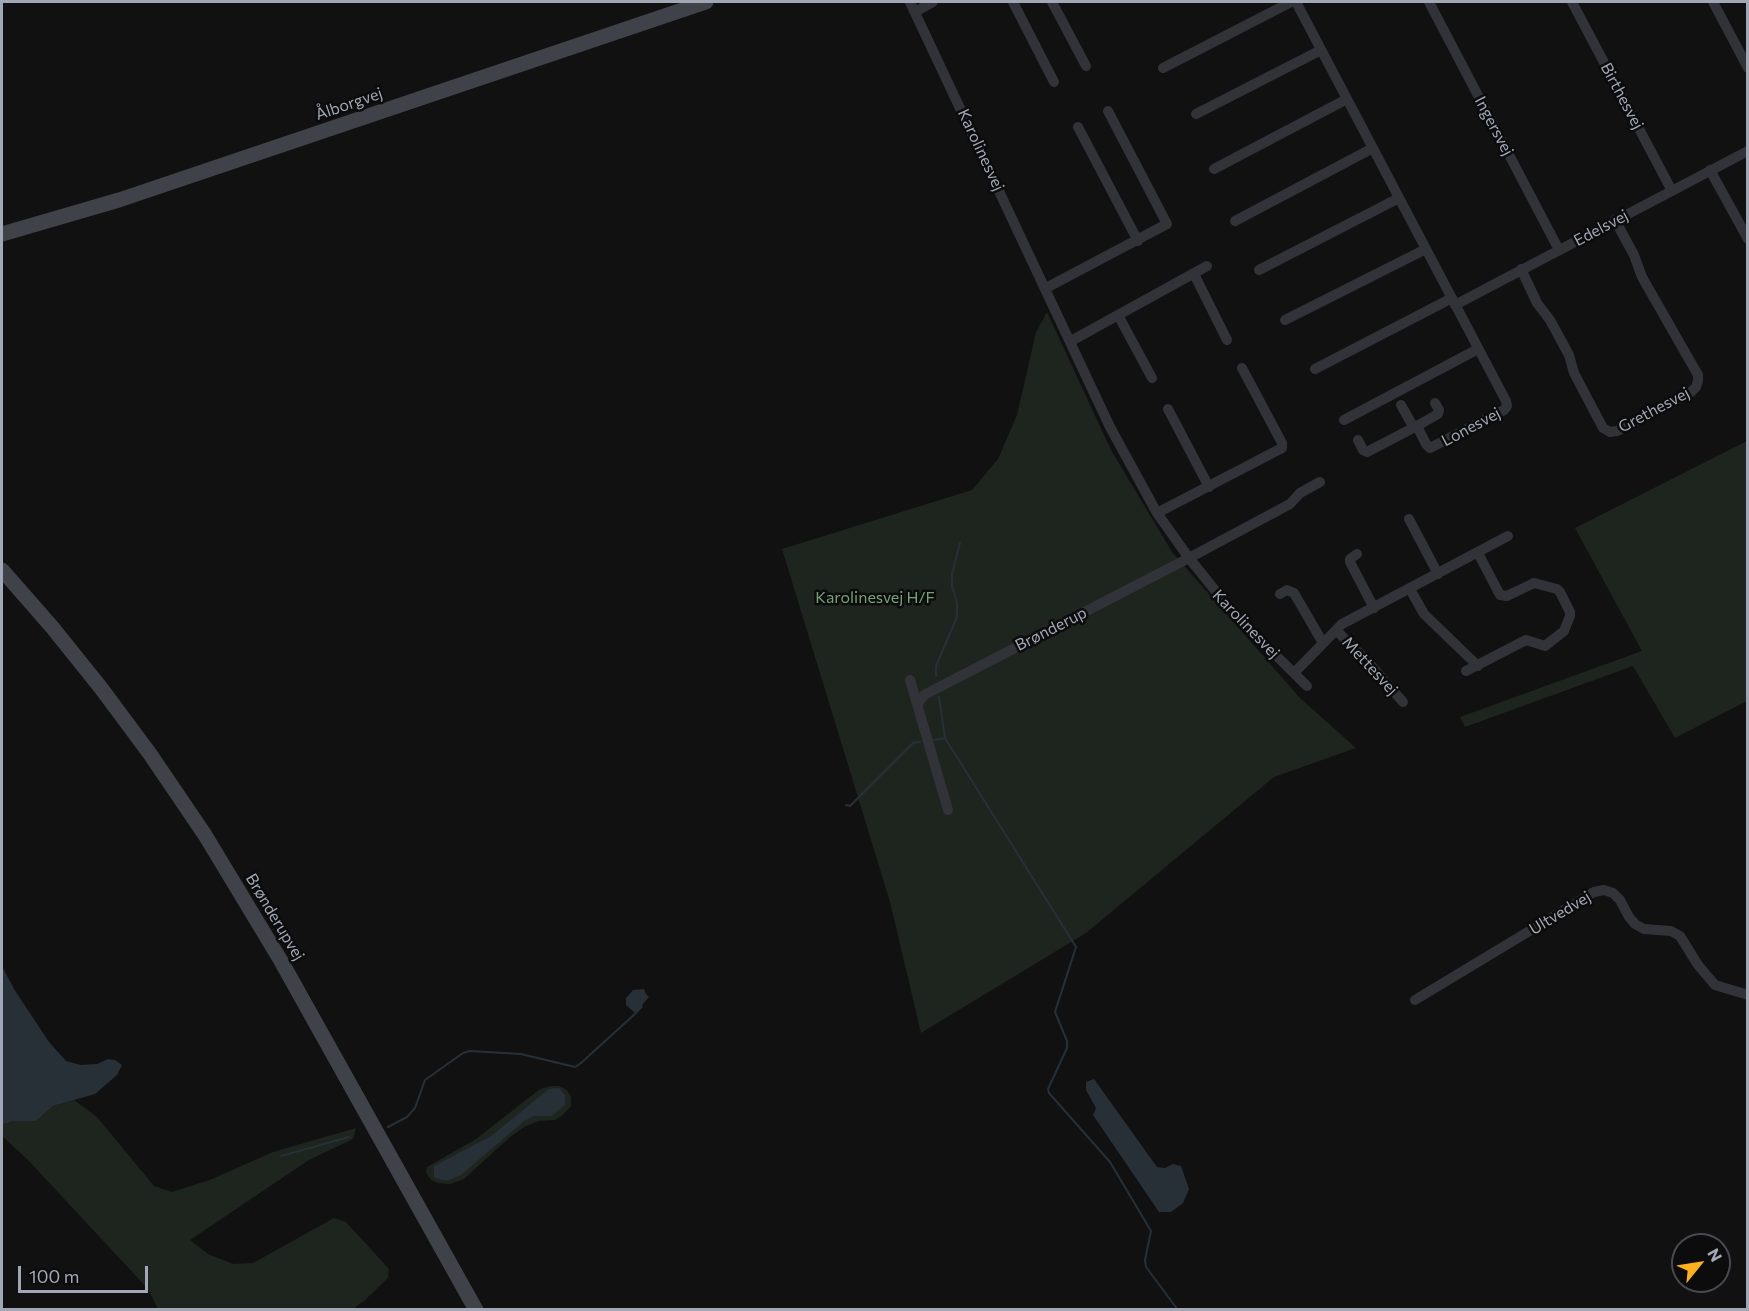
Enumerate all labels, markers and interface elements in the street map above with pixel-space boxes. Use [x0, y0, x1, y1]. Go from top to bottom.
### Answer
street label: Birthesvej [1596, 59, 1648, 133]
street label: Ålborgvej [313, 84, 385, 124]
street label: Ingersvej [1470, 93, 1518, 159]
street label: Karolinesvej [954, 106, 1008, 194]
street label: Edelsvej [1571, 206, 1631, 250]
street label: Grethesvej [1615, 383, 1693, 437]
street label: Lonesvej [1438, 404, 1504, 450]
street label: Karolinesvej [1208, 586, 1284, 662]
park label: Karolinesvej H/F [815, 588, 935, 608]
street label: Brønderup [1012, 603, 1090, 655]
street label: Mettesvej [1338, 633, 1402, 699]
street label: Brønderupvej [242, 870, 308, 964]
street label: Ultvedvej [1526, 887, 1594, 939]
north arrow [1671, 1233, 1731, 1293]
text: N [1704, 1245, 1727, 1265]
scale bar [21, 1254, 152, 1292]
text: 100 m [29, 1265, 79, 1287]

